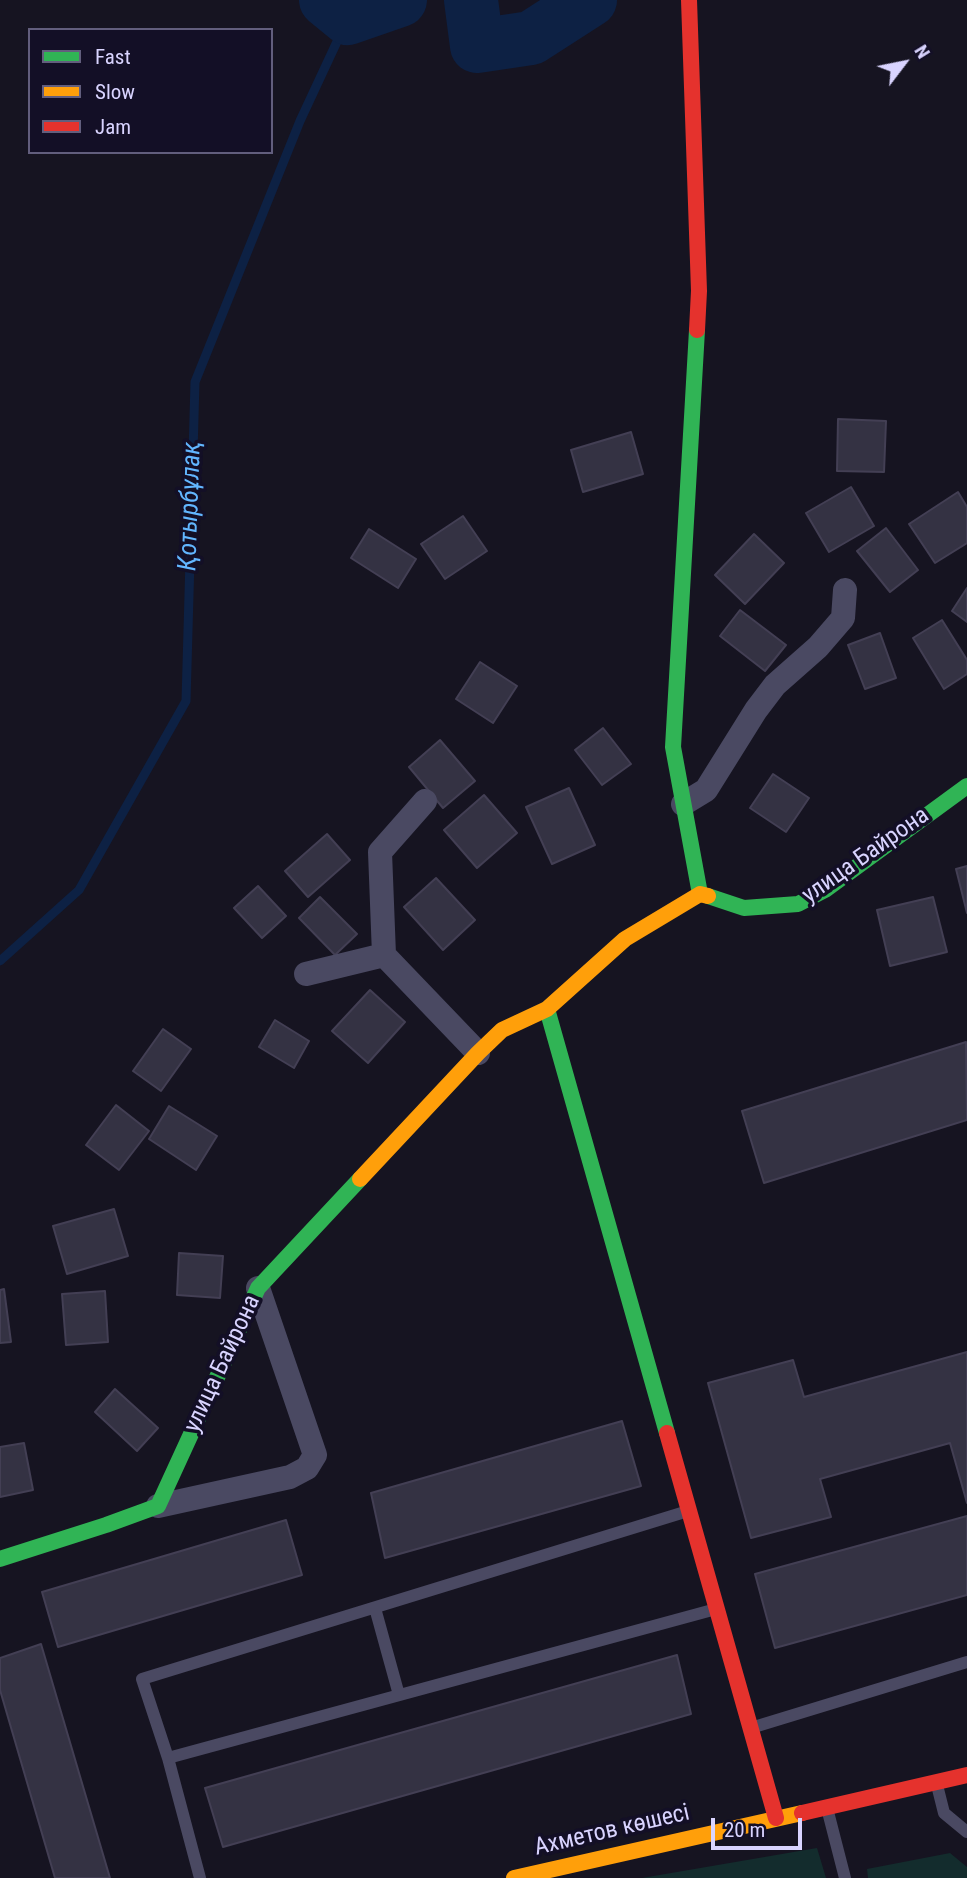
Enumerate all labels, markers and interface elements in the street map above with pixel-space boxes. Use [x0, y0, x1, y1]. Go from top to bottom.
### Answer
legend [28, 28, 273, 154]
north arrow [869, 28, 939, 98]
text: N [909, 41, 935, 63]
text: Fast [95, 45, 131, 69]
text: Slow [95, 80, 135, 104]
text: Jam [95, 115, 131, 139]
water label: Қотырбұлақ [173, 441, 209, 571]
street label: улица Байрона [797, 802, 935, 910]
street label: улица Байрона [179, 1291, 267, 1437]
street label: Ахметов көшесі [532, 1799, 692, 1863]
scale bar [715, 1804, 806, 1848]
text: 20 m [724, 1818, 765, 1842]

